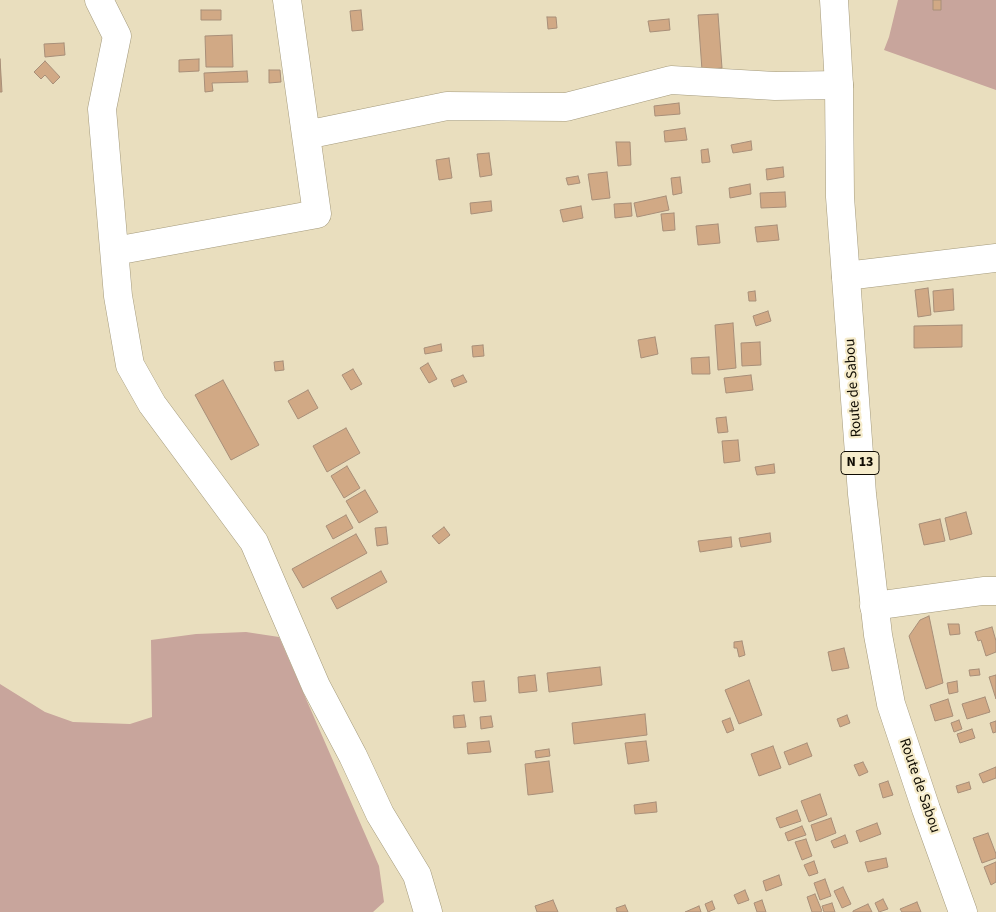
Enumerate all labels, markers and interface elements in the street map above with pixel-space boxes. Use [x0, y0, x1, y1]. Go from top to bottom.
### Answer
street label: Route de Sabou [842, 338, 866, 438]
road number: N 13 [841, 452, 879, 474]
street label: Route de Sabou [894, 736, 944, 836]

